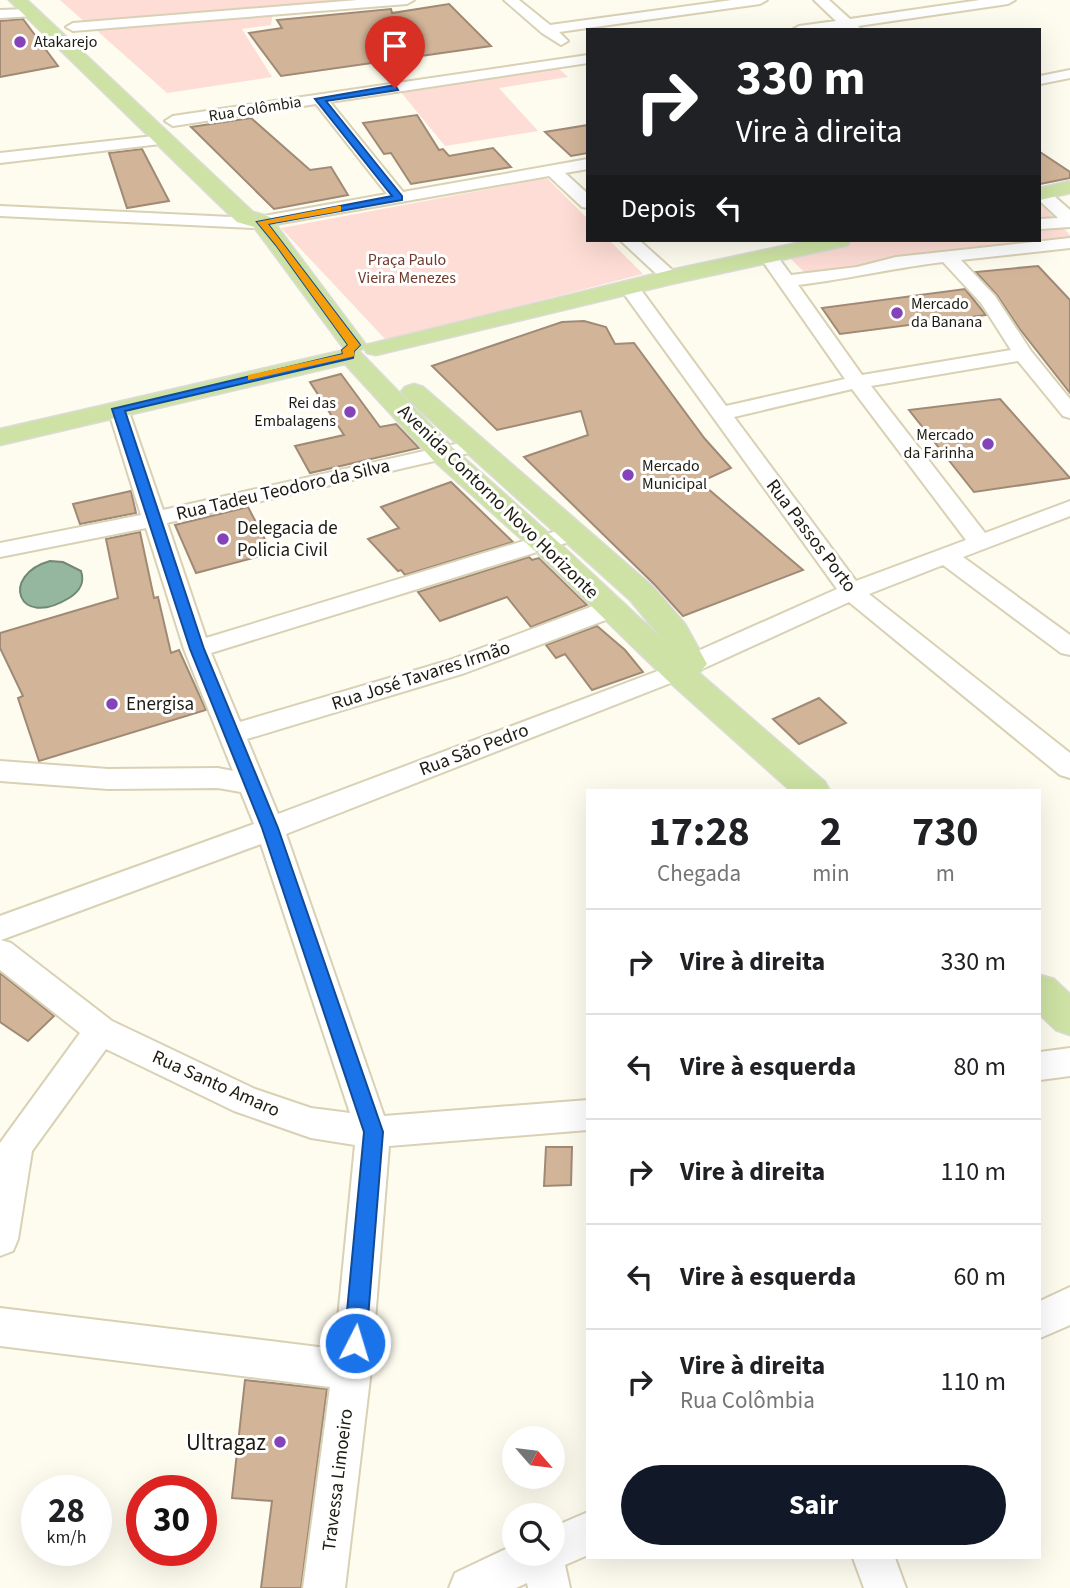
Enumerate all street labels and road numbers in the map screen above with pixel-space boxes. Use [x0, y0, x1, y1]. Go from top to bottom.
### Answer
street label: Rua Colômbia [207, 91, 303, 127]
street label: Avenida Contorno Novo Horizonte [392, 399, 604, 605]
street label: Rua Tadeu Teodoro da Silva [173, 452, 393, 528]
street label: Rua Passos Porto [759, 474, 863, 598]
street label: Rua José Tavares Irmão [328, 634, 514, 718]
street label: Rua São Pedro [415, 717, 533, 783]
street label: Rua Santo Amaro [148, 1044, 284, 1124]
street label: Travessa Limoeiro [316, 1407, 360, 1553]

